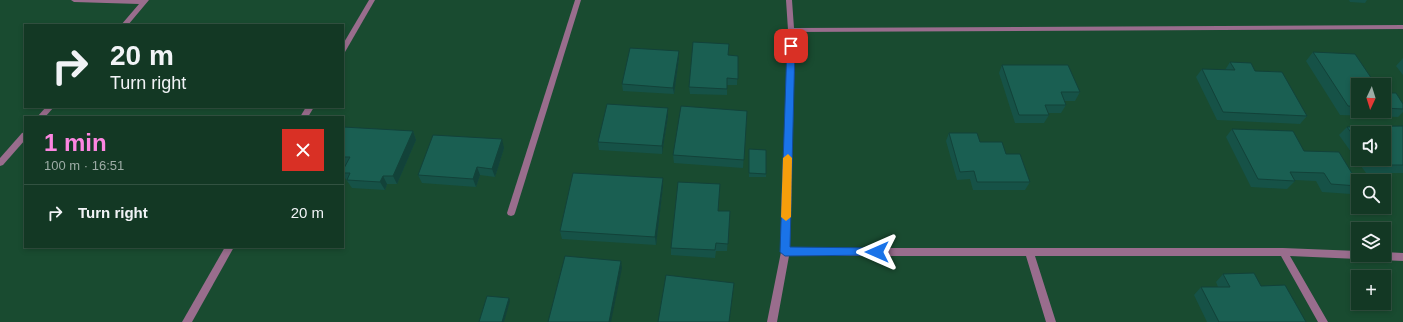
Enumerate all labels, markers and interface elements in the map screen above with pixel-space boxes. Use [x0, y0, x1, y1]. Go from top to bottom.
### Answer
pin [774, 29, 808, 63]
icon: arrive [780, 35, 802, 57]
icon: right [44, 40, 96, 92]
text: 20 m [110, 40, 174, 71]
text: Turn right [110, 73, 186, 93]
north arrow [1351, 78, 1391, 118]
map controls [1351, 78, 1391, 310]
button: sound [1351, 126, 1391, 166]
text: 1 min [44, 129, 107, 156]
button: close [282, 129, 324, 171]
text: 100 m · 16:51 [44, 158, 124, 173]
button: search [1351, 174, 1391, 214]
icon: right [44, 202, 66, 224]
text: Turn right [78, 204, 148, 221]
text: 20 m [291, 204, 324, 221]
button: layers [1351, 222, 1391, 262]
position arrow [856, 231, 898, 273]
button: + [1351, 270, 1391, 310]

